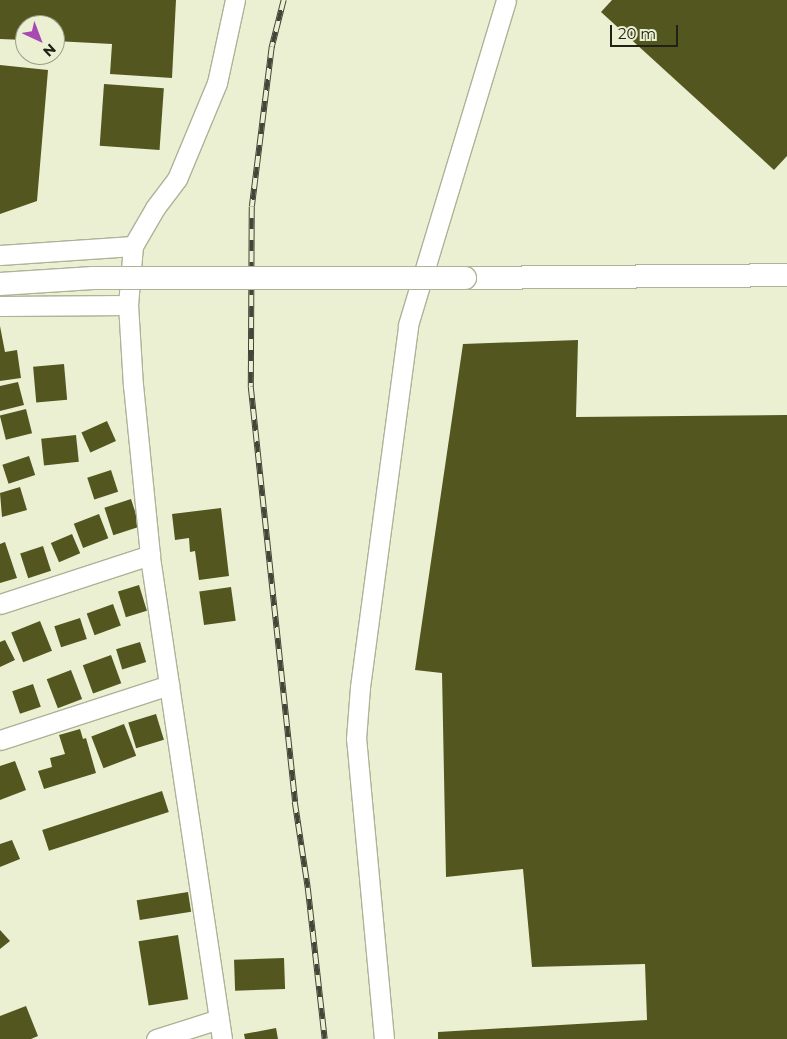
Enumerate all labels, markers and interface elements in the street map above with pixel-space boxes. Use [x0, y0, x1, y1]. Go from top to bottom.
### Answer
north arrow [15, 15, 65, 65]
scale bar [612, 15, 680, 47]
text: 20 m [618, 24, 656, 43]
text: N [39, 40, 60, 61]

